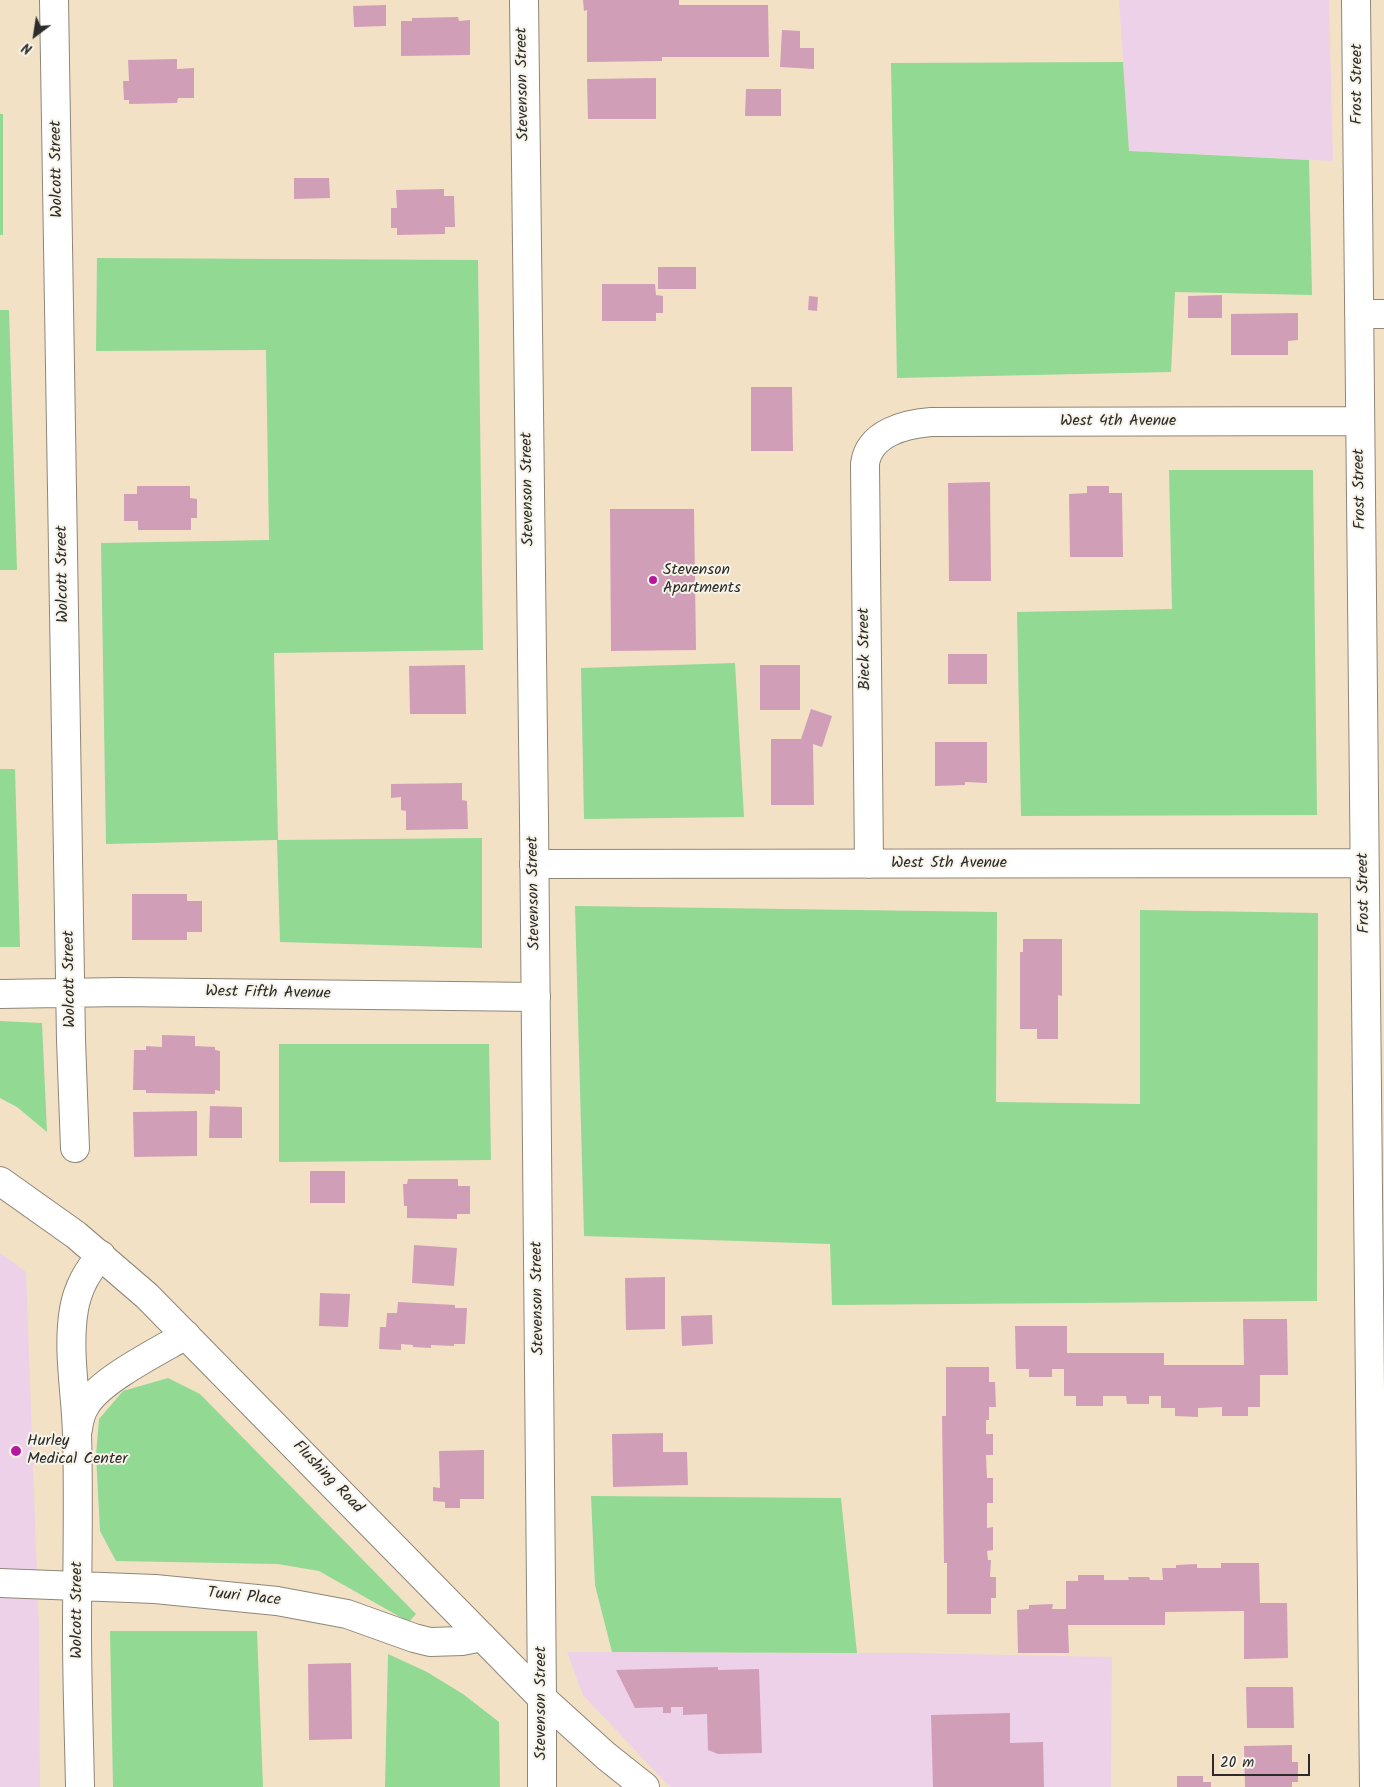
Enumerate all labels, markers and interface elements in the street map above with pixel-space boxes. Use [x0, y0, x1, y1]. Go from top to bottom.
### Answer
north arrow [10, 10, 60, 60]
street label: Stevenson Street [513, 27, 535, 141]
text: N [18, 36, 37, 60]
street label: Frost Street [1348, 44, 1368, 124]
street label: Wolcott Street [48, 120, 68, 218]
street label: West 4th Avenue [1060, 412, 1176, 432]
street label: Stevenson Street [518, 432, 540, 546]
street label: Frost Street [1351, 448, 1371, 530]
street label: Wolcott Street [54, 525, 74, 623]
place label: Stevenson Apartments [663, 561, 741, 599]
marker: Stevenson Apartments [647, 574, 659, 586]
street label: Bieck Street [856, 607, 876, 691]
street label: Stevenson Street [524, 836, 546, 950]
street label: Frost Street [1355, 852, 1375, 934]
street label: West 5th Avenue [891, 854, 1007, 874]
street label: Wolcott Street [61, 930, 81, 1028]
street label: West Fifth Avenue [205, 983, 331, 1005]
street label: Stevenson Street [528, 1241, 550, 1355]
place label: Hurley Medical Center [27, 1432, 128, 1470]
street label: Flushing Road [288, 1438, 366, 1518]
marker: Hurley Medical Center [9, 1444, 23, 1458]
street label: Wolcott Street [68, 1561, 88, 1659]
street label: Tuuri Place [206, 1585, 282, 1611]
street label: Stevenson Street [532, 1646, 552, 1760]
scale bar [1214, 1744, 1312, 1776]
text: 20 m [1220, 1751, 1254, 1775]

